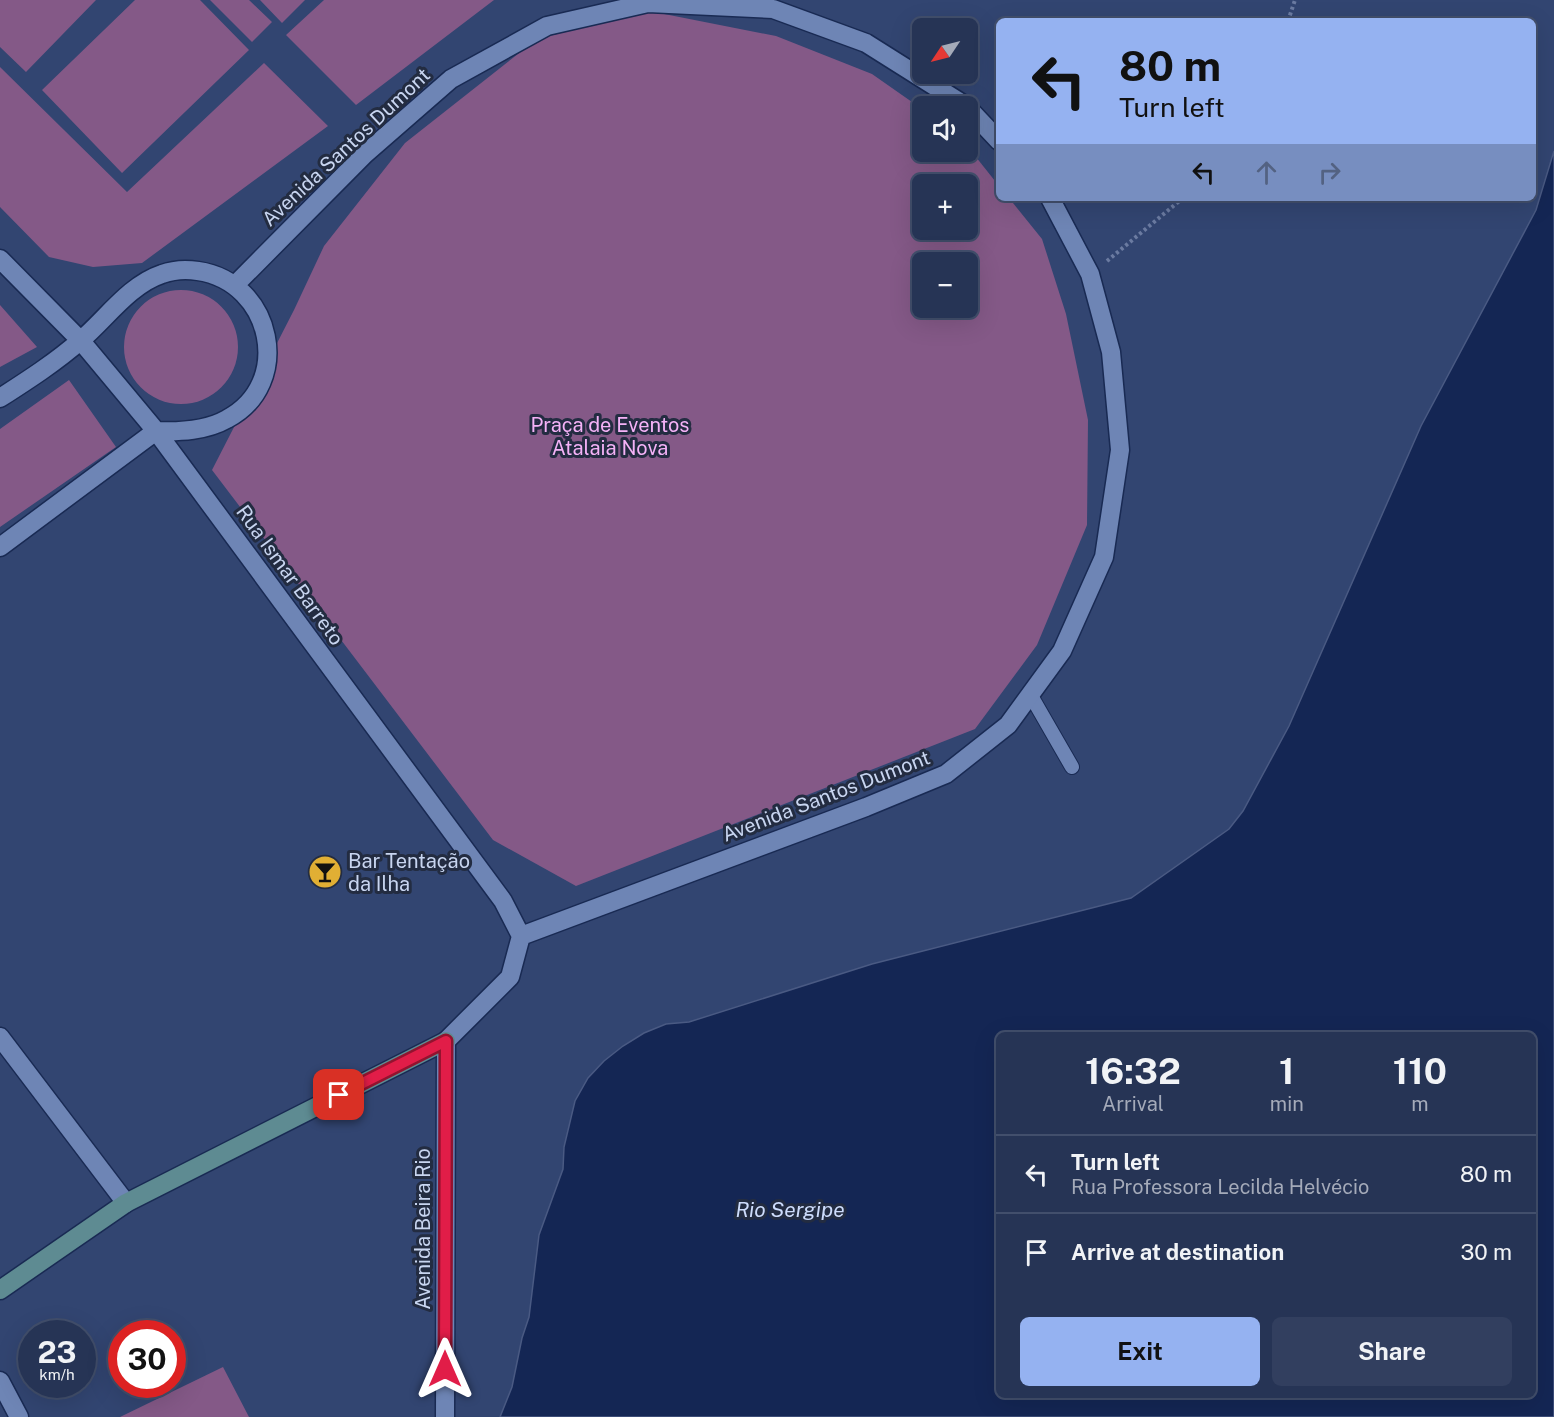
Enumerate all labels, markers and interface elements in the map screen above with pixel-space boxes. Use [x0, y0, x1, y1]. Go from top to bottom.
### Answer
north arrow [912, 18, 978, 84]
map controls [912, 18, 978, 318]
text: 80 m [1119, 41, 1221, 90]
icon: left [1020, 42, 1098, 120]
street label: Avenida Santos Dumont [257, 63, 435, 231]
text: Turn left [1119, 91, 1225, 123]
button: sound [912, 96, 978, 162]
icon: left [1187, 156, 1220, 189]
icon: ahead [1250, 156, 1283, 189]
icon: right [1313, 156, 1346, 189]
button: + [912, 174, 978, 240]
button: − [912, 252, 978, 318]
park label: Praça de Eventos Atalaia Nova [531, 413, 689, 460]
street label: Rua Ismar Barreto [231, 500, 349, 650]
street label: Avenida Santos Dumont [719, 745, 933, 847]
place label: Bar Tentação da Ilha [348, 849, 470, 896]
bar icon: Bar Tentação da Ilha [307, 854, 343, 890]
text: 16:32 [1085, 1050, 1181, 1092]
text: 1 [1279, 1050, 1295, 1092]
text: 110 [1393, 1050, 1447, 1092]
pin [313, 1069, 364, 1120]
icon: arrive [322, 1078, 355, 1111]
text: Arrival [1102, 1092, 1164, 1116]
text: min [1270, 1092, 1304, 1116]
text: m [1411, 1092, 1429, 1116]
street label: Avenida Beira Rio [411, 1148, 435, 1310]
text: Turn left [1071, 1149, 1160, 1175]
icon: left [1020, 1158, 1053, 1191]
text: 80 m [1460, 1161, 1512, 1187]
text: Rua Professora Lecilda Helvécio [1071, 1175, 1369, 1199]
water label: Rio Sergipe [735, 1197, 845, 1222]
icon: arrive [1020, 1236, 1053, 1269]
text: Arrive at destination [1071, 1239, 1284, 1265]
text: 30 m [1460, 1239, 1512, 1265]
button: Exit [1020, 1317, 1260, 1386]
button: Share [1272, 1317, 1512, 1386]
speed limit sign: 30 [108, 1320, 186, 1398]
text: 23 [37, 1334, 77, 1370]
position arrow [413, 1337, 477, 1401]
text: km/h [39, 1366, 75, 1383]

